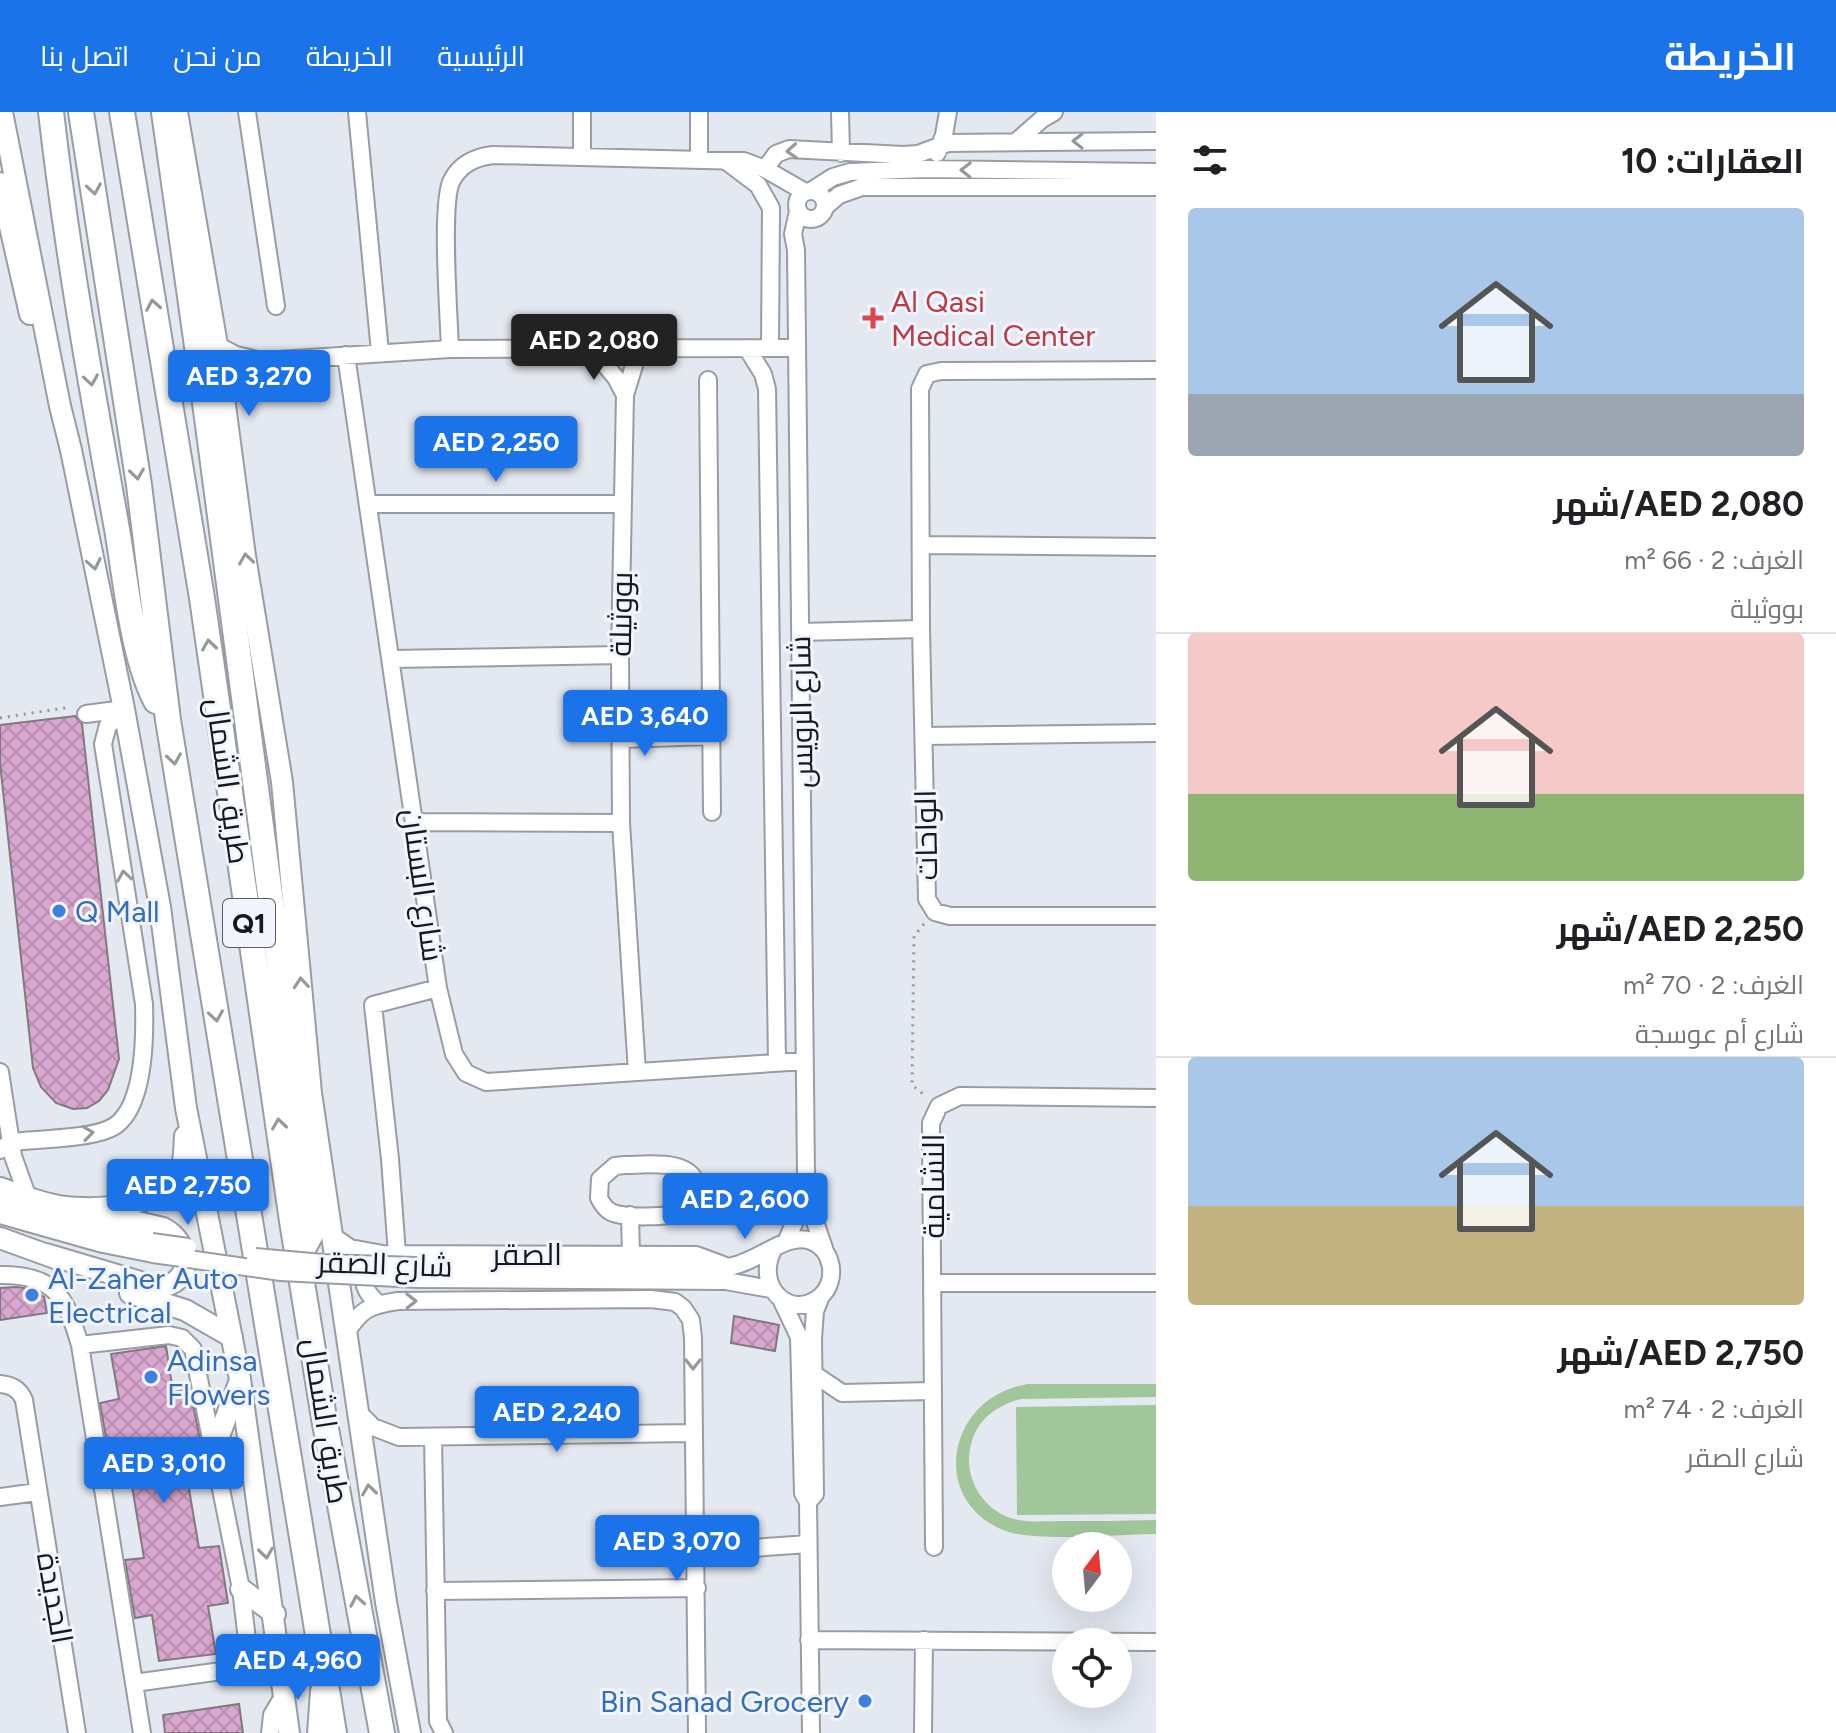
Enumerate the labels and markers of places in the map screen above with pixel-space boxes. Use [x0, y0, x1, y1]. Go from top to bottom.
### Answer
place label: Al Qasi Medical Center [891, 283, 1095, 354]
marker: Al Qasi Medical Center [862, 307, 884, 329]
pin: AED 2,080 [502, 314, 686, 382]
pin: AED 3,270 [157, 350, 341, 418]
pin: AED 2,250 [404, 416, 588, 484]
pin: AED 3,640 [553, 690, 737, 758]
place label: Q Mall [75, 893, 160, 930]
marker: Q Mall [50, 902, 68, 920]
pin: AED 2,750 [96, 1159, 280, 1227]
pin: AED 2,600 [653, 1173, 837, 1241]
place label: Al-Zaher Auto Electrical [48, 1260, 238, 1331]
marker: Al-Zaher Auto Electrical [23, 1286, 41, 1304]
place label: Adinsa Flowers [167, 1342, 271, 1413]
marker: Adinsa Flowers [142, 1368, 160, 1386]
pin: AED 2,240 [465, 1386, 649, 1454]
pin: AED 3,010 [72, 1437, 256, 1505]
pin: AED 3,070 [585, 1515, 769, 1583]
pin: AED 4,960 [206, 1634, 390, 1702]
place label: Bin Sanad Grocery [600, 1683, 849, 1720]
marker: Bin Sanad Grocery [856, 1692, 874, 1710]

